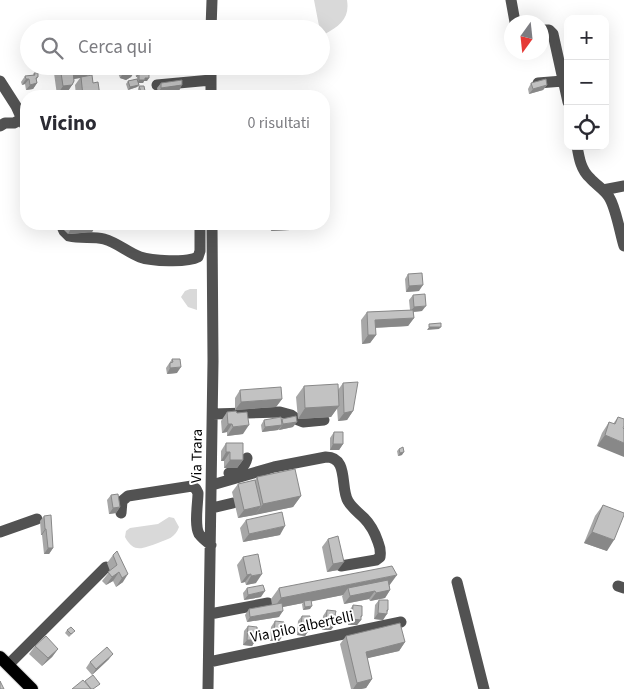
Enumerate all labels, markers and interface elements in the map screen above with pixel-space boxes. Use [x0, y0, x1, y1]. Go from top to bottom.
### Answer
north arrow [504, 15, 549, 60]
map controls [564, 15, 609, 150]
button: + [564, 15, 609, 60]
search box [20, 20, 330, 75]
icon: search [38, 34, 66, 62]
text: Cerca qui [78, 34, 152, 61]
button: − [564, 60, 609, 105]
button: locate [564, 105, 609, 150]
text: Vicino [40, 108, 97, 138]
text: 0 risultati [248, 112, 310, 134]
street label: Via Trara [186, 429, 208, 483]
street label: Via pilo albertelli [249, 606, 355, 648]

